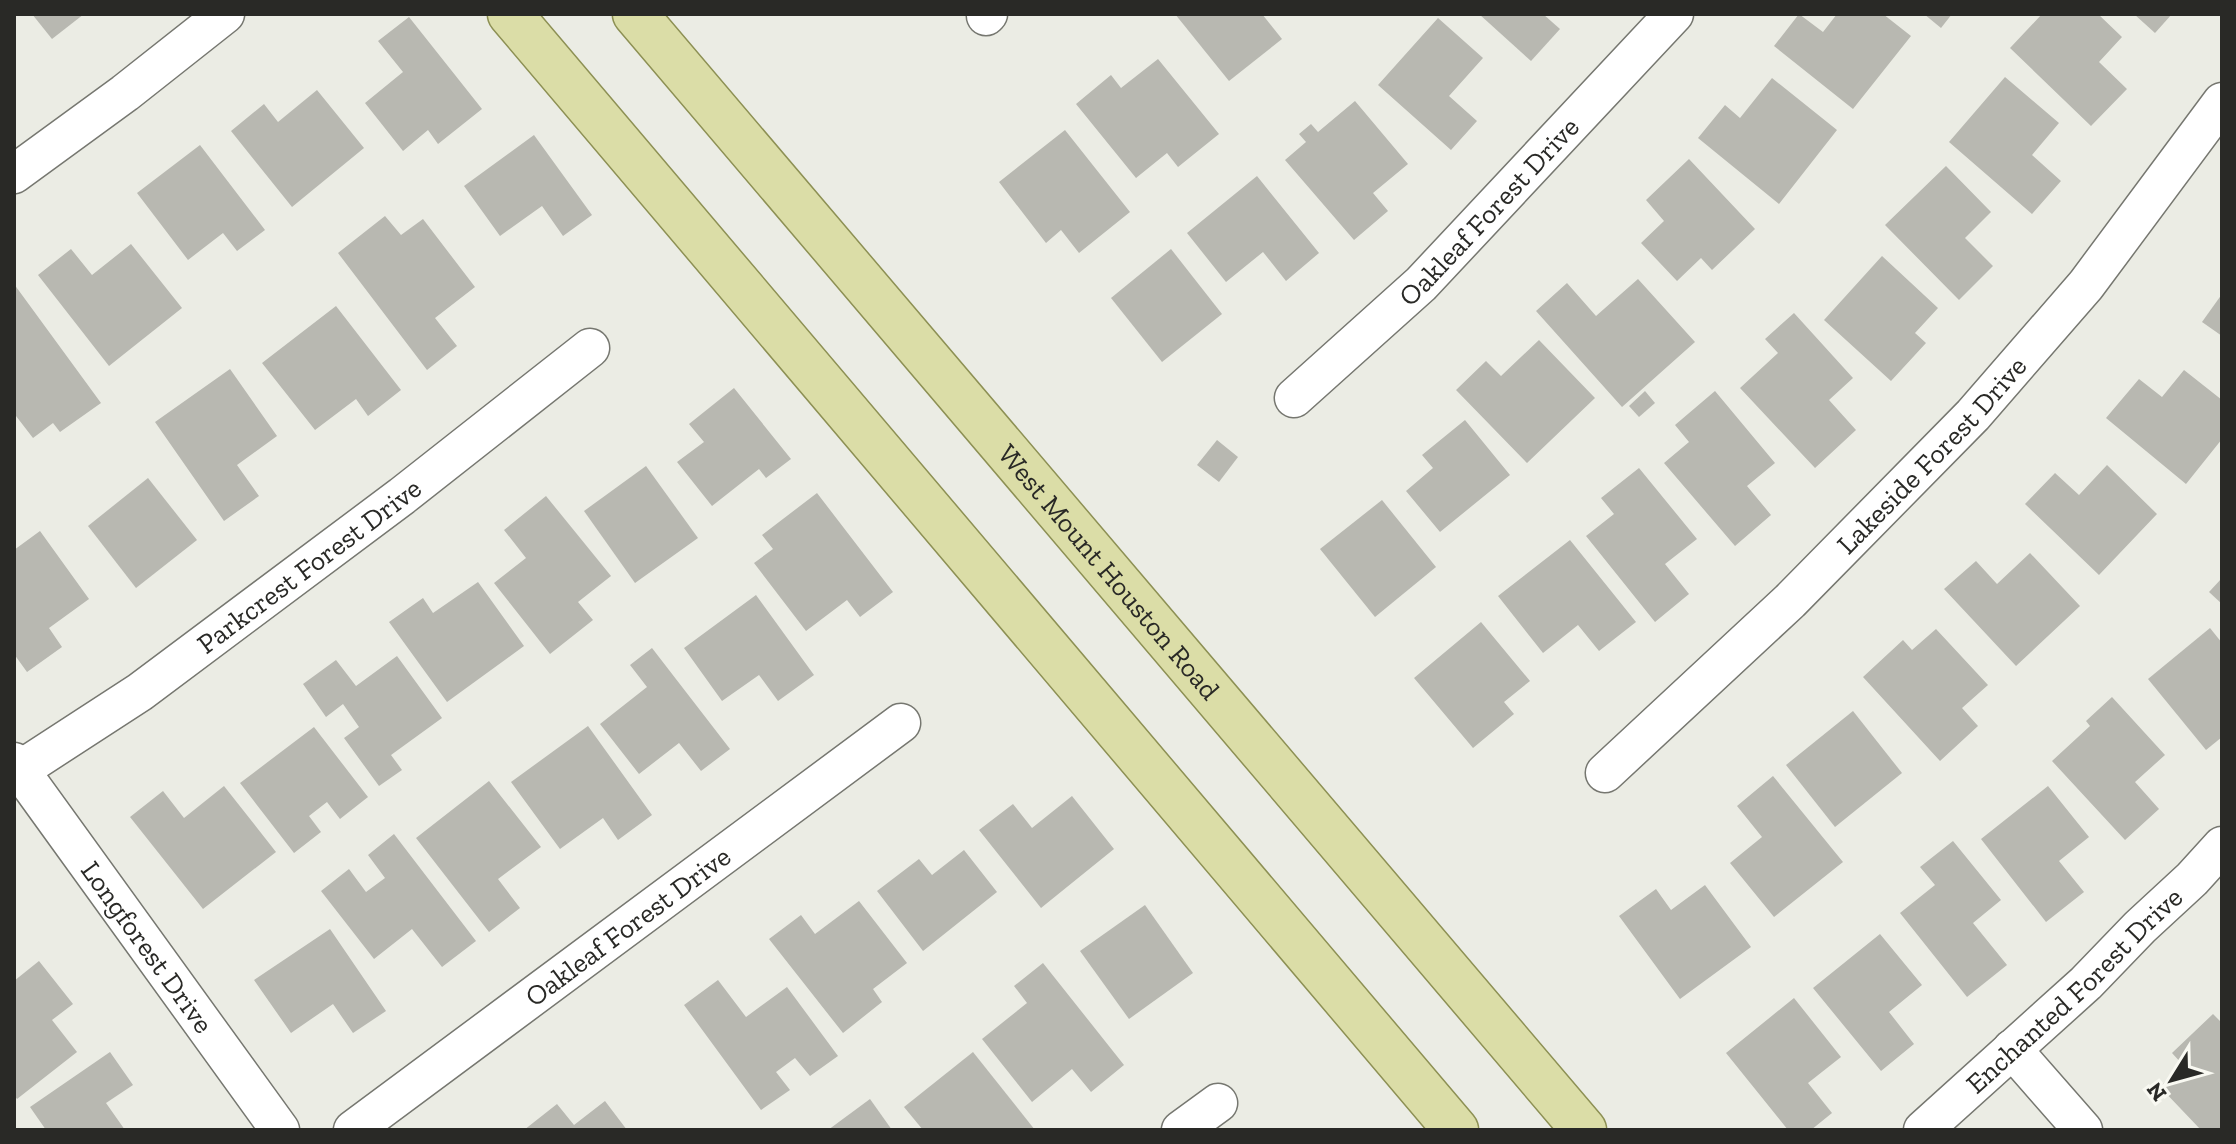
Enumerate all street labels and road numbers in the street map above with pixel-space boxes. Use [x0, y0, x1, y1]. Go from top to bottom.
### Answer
street label: Oakleaf Forest Drive [1392, 110, 1586, 313]
street label: Lakeside Forest Drive [1830, 350, 2034, 561]
street label: West Mount Houston Road [991, 438, 1226, 706]
street label: Parkcrest Forest Drive [191, 471, 428, 661]
street label: Oakleaf Forest Drive [519, 840, 737, 1013]
street label: Longforest Drive [74, 855, 220, 1039]
street label: Enchanted Forest Drive [1959, 880, 2189, 1100]

